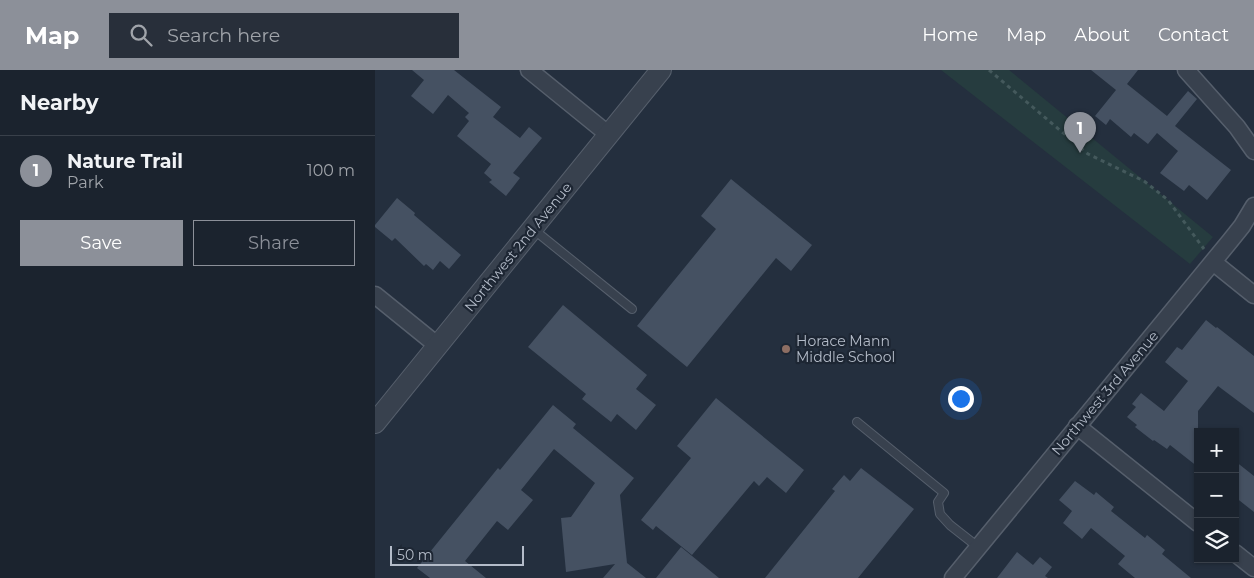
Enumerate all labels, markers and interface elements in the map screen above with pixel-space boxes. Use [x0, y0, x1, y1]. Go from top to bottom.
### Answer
search box [109, 13, 459, 58]
text: Map [25, 21, 79, 50]
icon: search [127, 21, 155, 49]
text: Search here [167, 24, 280, 47]
text: Home [922, 24, 978, 46]
text: Map [1006, 24, 1046, 46]
text: About [1074, 24, 1130, 46]
text: Contact [1158, 24, 1229, 46]
text: Nearby [20, 90, 99, 115]
pin: 1 [1064, 112, 1096, 153]
text: Nature Trail [67, 150, 183, 173]
text: 1 [33, 161, 39, 180]
text: 100 m [307, 161, 355, 180]
text: Park [67, 173, 104, 192]
street label: Northwest 2nd Avenue [460, 179, 576, 315]
button: Save [20, 220, 183, 266]
button: Share [193, 220, 355, 266]
street label: Northwest 3rd Avenue [1048, 327, 1162, 459]
place label: Horace Mann Middle School [796, 332, 895, 366]
marker: Horace Mann Middle School [780, 343, 792, 355]
your location [948, 386, 974, 412]
map controls [1194, 428, 1239, 563]
button: + [1194, 428, 1239, 473]
button: − [1194, 473, 1239, 518]
button: layers [1194, 518, 1239, 563]
scale bar [390, 543, 524, 566]
text: 50 m [397, 546, 433, 564]

